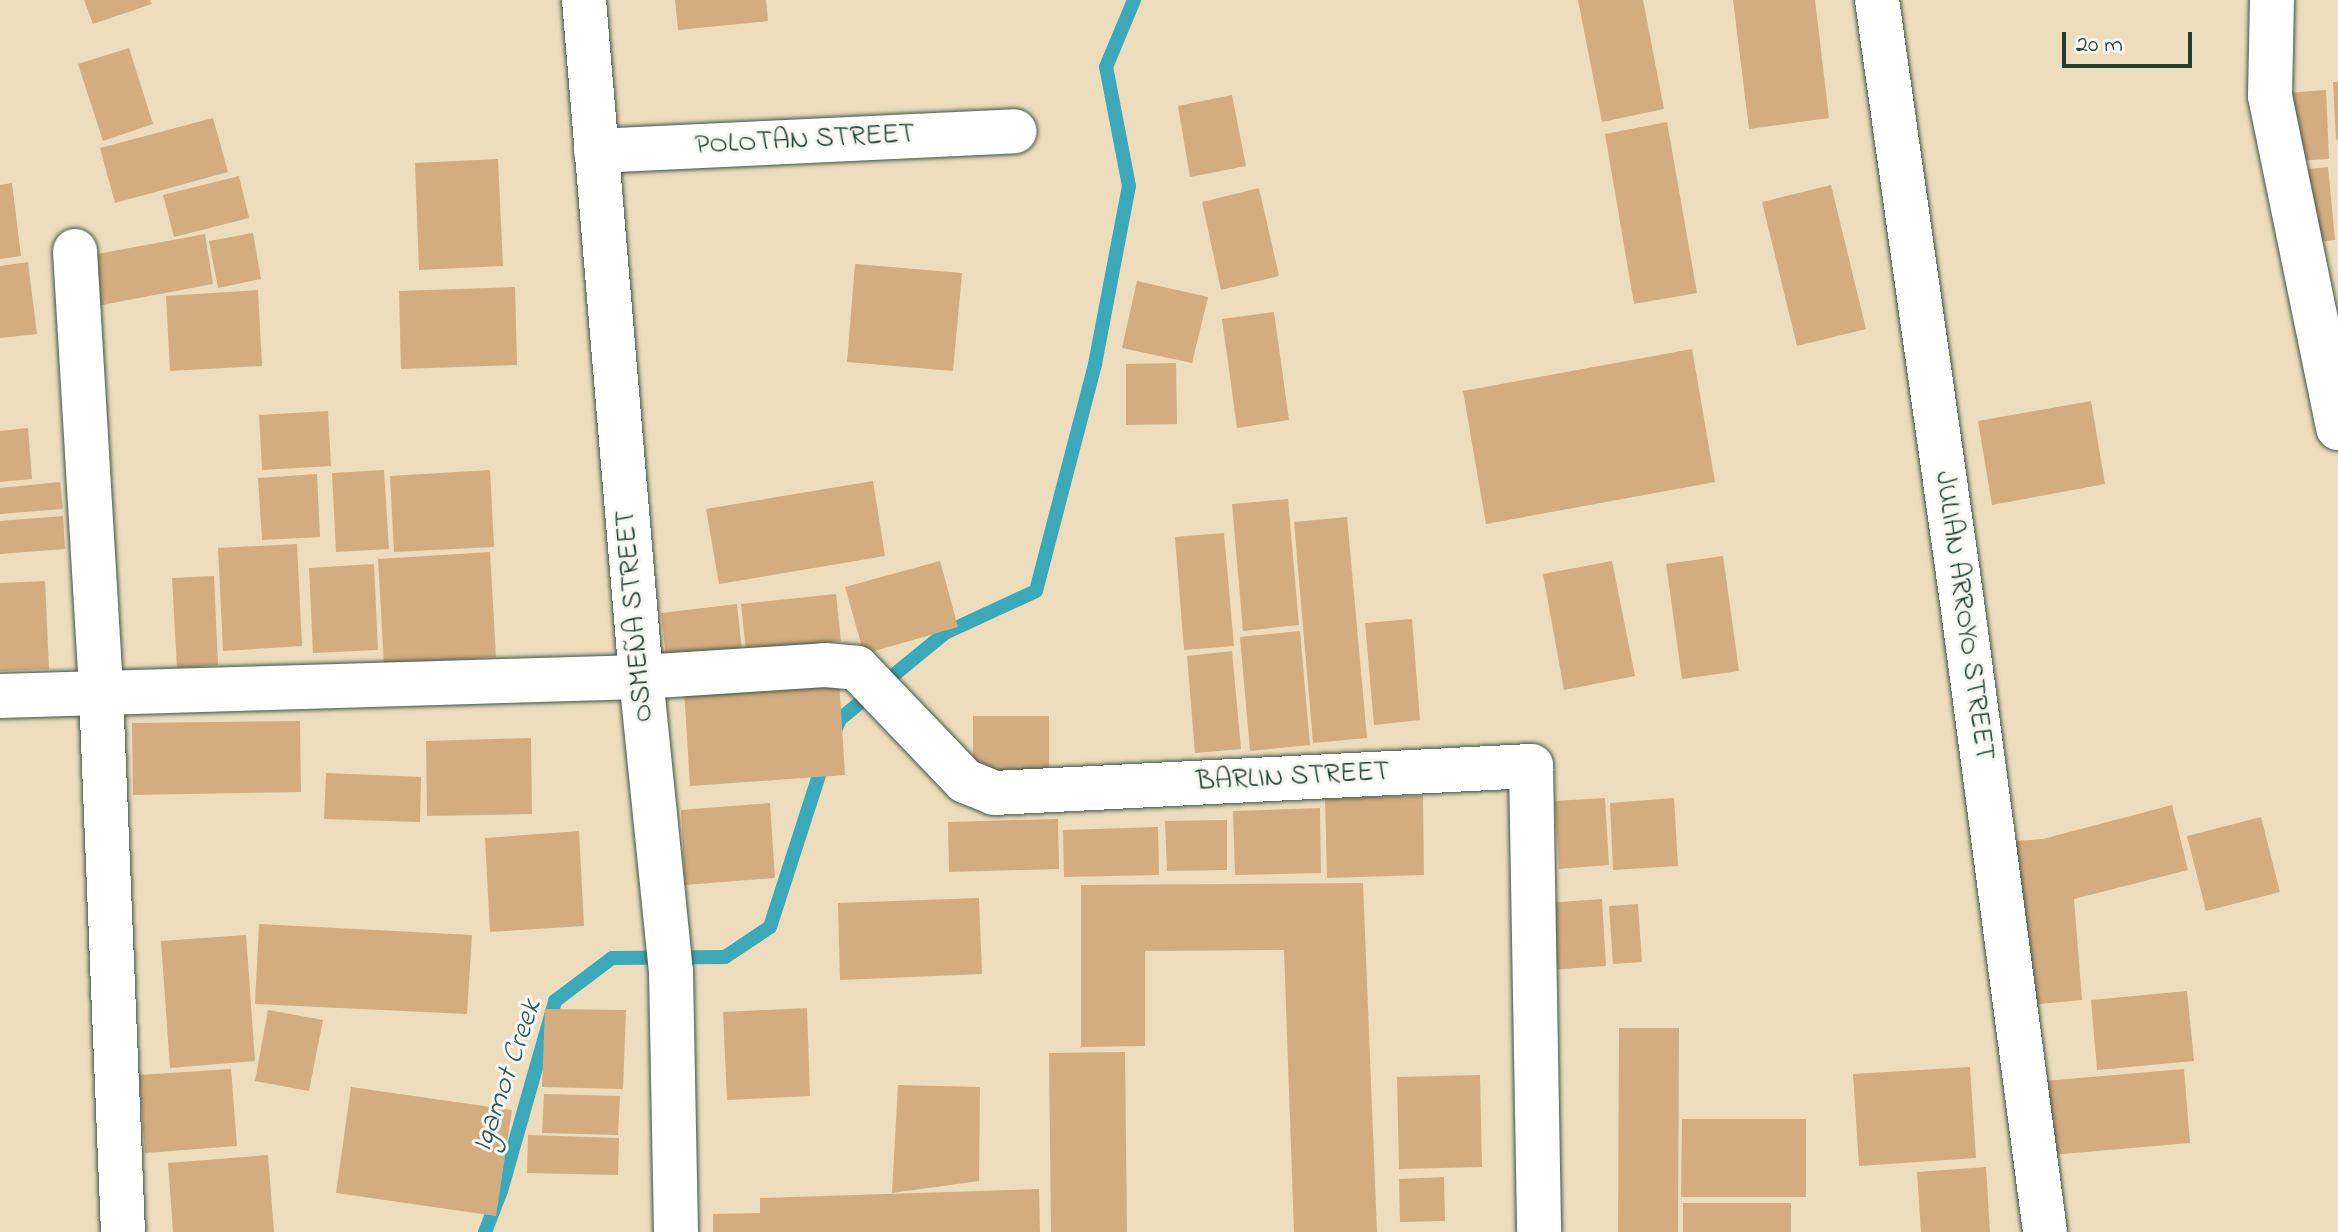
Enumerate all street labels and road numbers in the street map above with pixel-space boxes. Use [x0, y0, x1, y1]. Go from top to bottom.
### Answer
street label: POLOTAN STREET [694, 118, 916, 164]
street label: JULIAN ARROYO STREET [1926, 469, 2000, 763]
street label: OSMEÑA STREET [610, 508, 662, 724]
street label: BARLIN STREET [1195, 756, 1391, 800]

